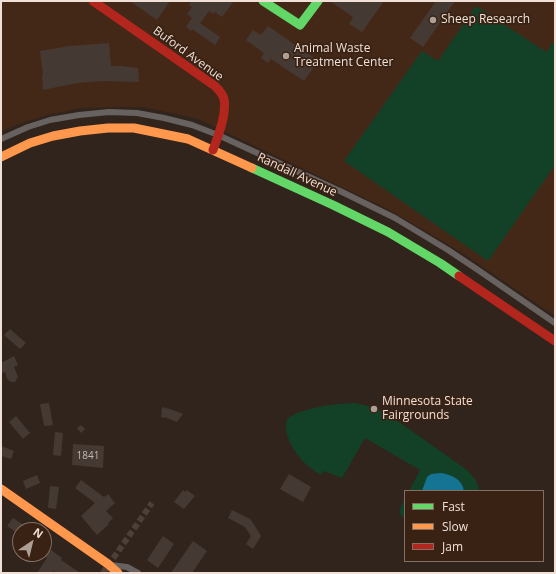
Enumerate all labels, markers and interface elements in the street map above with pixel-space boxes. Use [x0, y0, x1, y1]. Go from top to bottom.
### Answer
place label: Sheep Research [441, 13, 530, 27]
marker: Sheep Research [428, 15, 438, 25]
street label: Buford Avenue [150, 24, 226, 84]
place label: Animal Waste Treatment Center [294, 42, 393, 70]
marker: Animal Waste Treatment Center [281, 51, 291, 61]
street label: Randall Avenue [255, 150, 339, 200]
place label: Minnesota State Fairgrounds [382, 395, 473, 423]
marker: Minnesota State Fairgrounds [369, 404, 379, 414]
house number: 1841 [77, 450, 99, 462]
legend [404, 490, 544, 562]
text: Fast [442, 498, 465, 515]
text: Slow [442, 518, 468, 535]
north arrow [12, 522, 52, 562]
text: N [31, 524, 47, 541]
text: Jam [442, 538, 463, 555]

